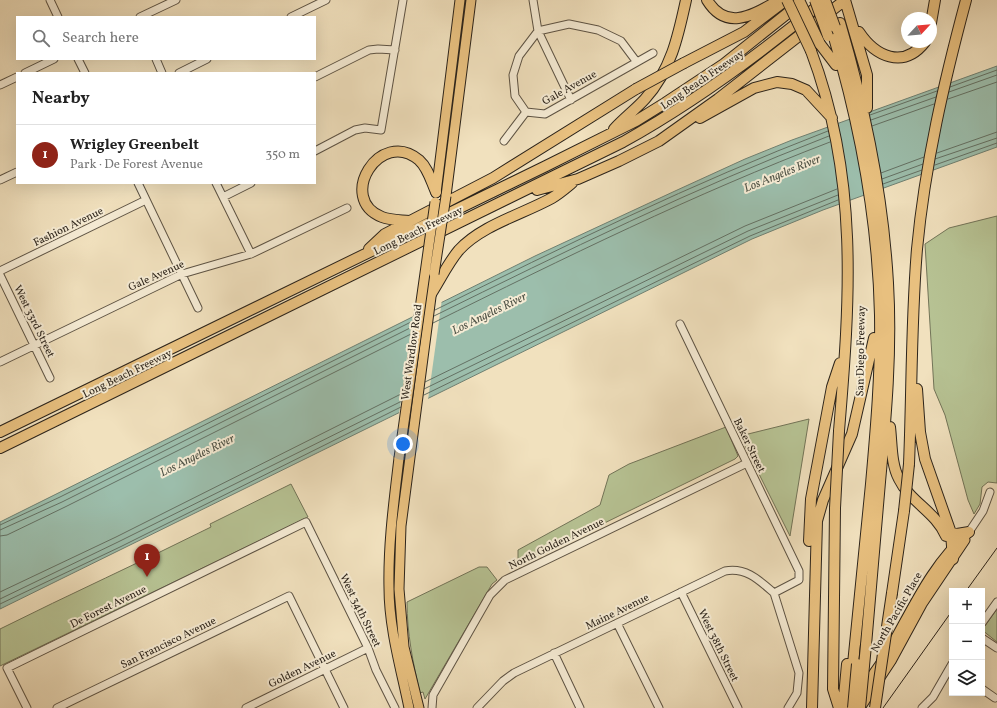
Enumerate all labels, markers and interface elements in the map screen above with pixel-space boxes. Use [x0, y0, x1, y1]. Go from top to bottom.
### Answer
north arrow [901, 12, 937, 48]
search box [16, 16, 316, 60]
icon: search [30, 27, 52, 49]
text: Search here [62, 28, 139, 49]
street label: Long Beach Freeway [658, 47, 748, 114]
street label: Gale Avenue [540, 67, 600, 109]
text: Nearby [32, 87, 90, 110]
text: Wrigley Greenbelt [70, 135, 199, 156]
text: 1 [42, 146, 48, 164]
text: 350 m [265, 146, 300, 164]
water label: Los Angeles River [742, 151, 823, 197]
text: Park · De Forest Avenue [70, 156, 203, 174]
street label: Long Beach Freeway [371, 203, 466, 260]
street label: Fashion Avenue [31, 204, 106, 251]
street label: Gale Avenue [126, 257, 187, 295]
street label: West 33rd Street [10, 283, 58, 361]
water label: Los Angeles River [449, 289, 530, 339]
street label: West Wardlow Road [398, 303, 427, 401]
street label: San Diego Freeway [853, 305, 870, 397]
street label: Long Beach Freeway [80, 346, 175, 403]
street label: Baker Street [729, 416, 768, 476]
water label: Los Angeles River [157, 431, 238, 481]
your location [393, 434, 413, 454]
street label: North Golden Avenue [506, 515, 607, 574]
pin: 1 [134, 544, 160, 577]
street label: North Pacific Place [868, 570, 926, 656]
street label: West 34th Street [335, 572, 384, 650]
street label: De Forest Avenue [68, 582, 149, 632]
map controls [949, 588, 985, 696]
button: + [949, 588, 985, 624]
street label: Maine Avenue [583, 590, 652, 634]
street label: West 38th Street [694, 607, 742, 684]
street label: San Francisco Avenue [118, 614, 219, 673]
button: − [949, 624, 985, 660]
street label: Golden Avenue [266, 647, 339, 692]
button: layers [949, 660, 985, 696]

